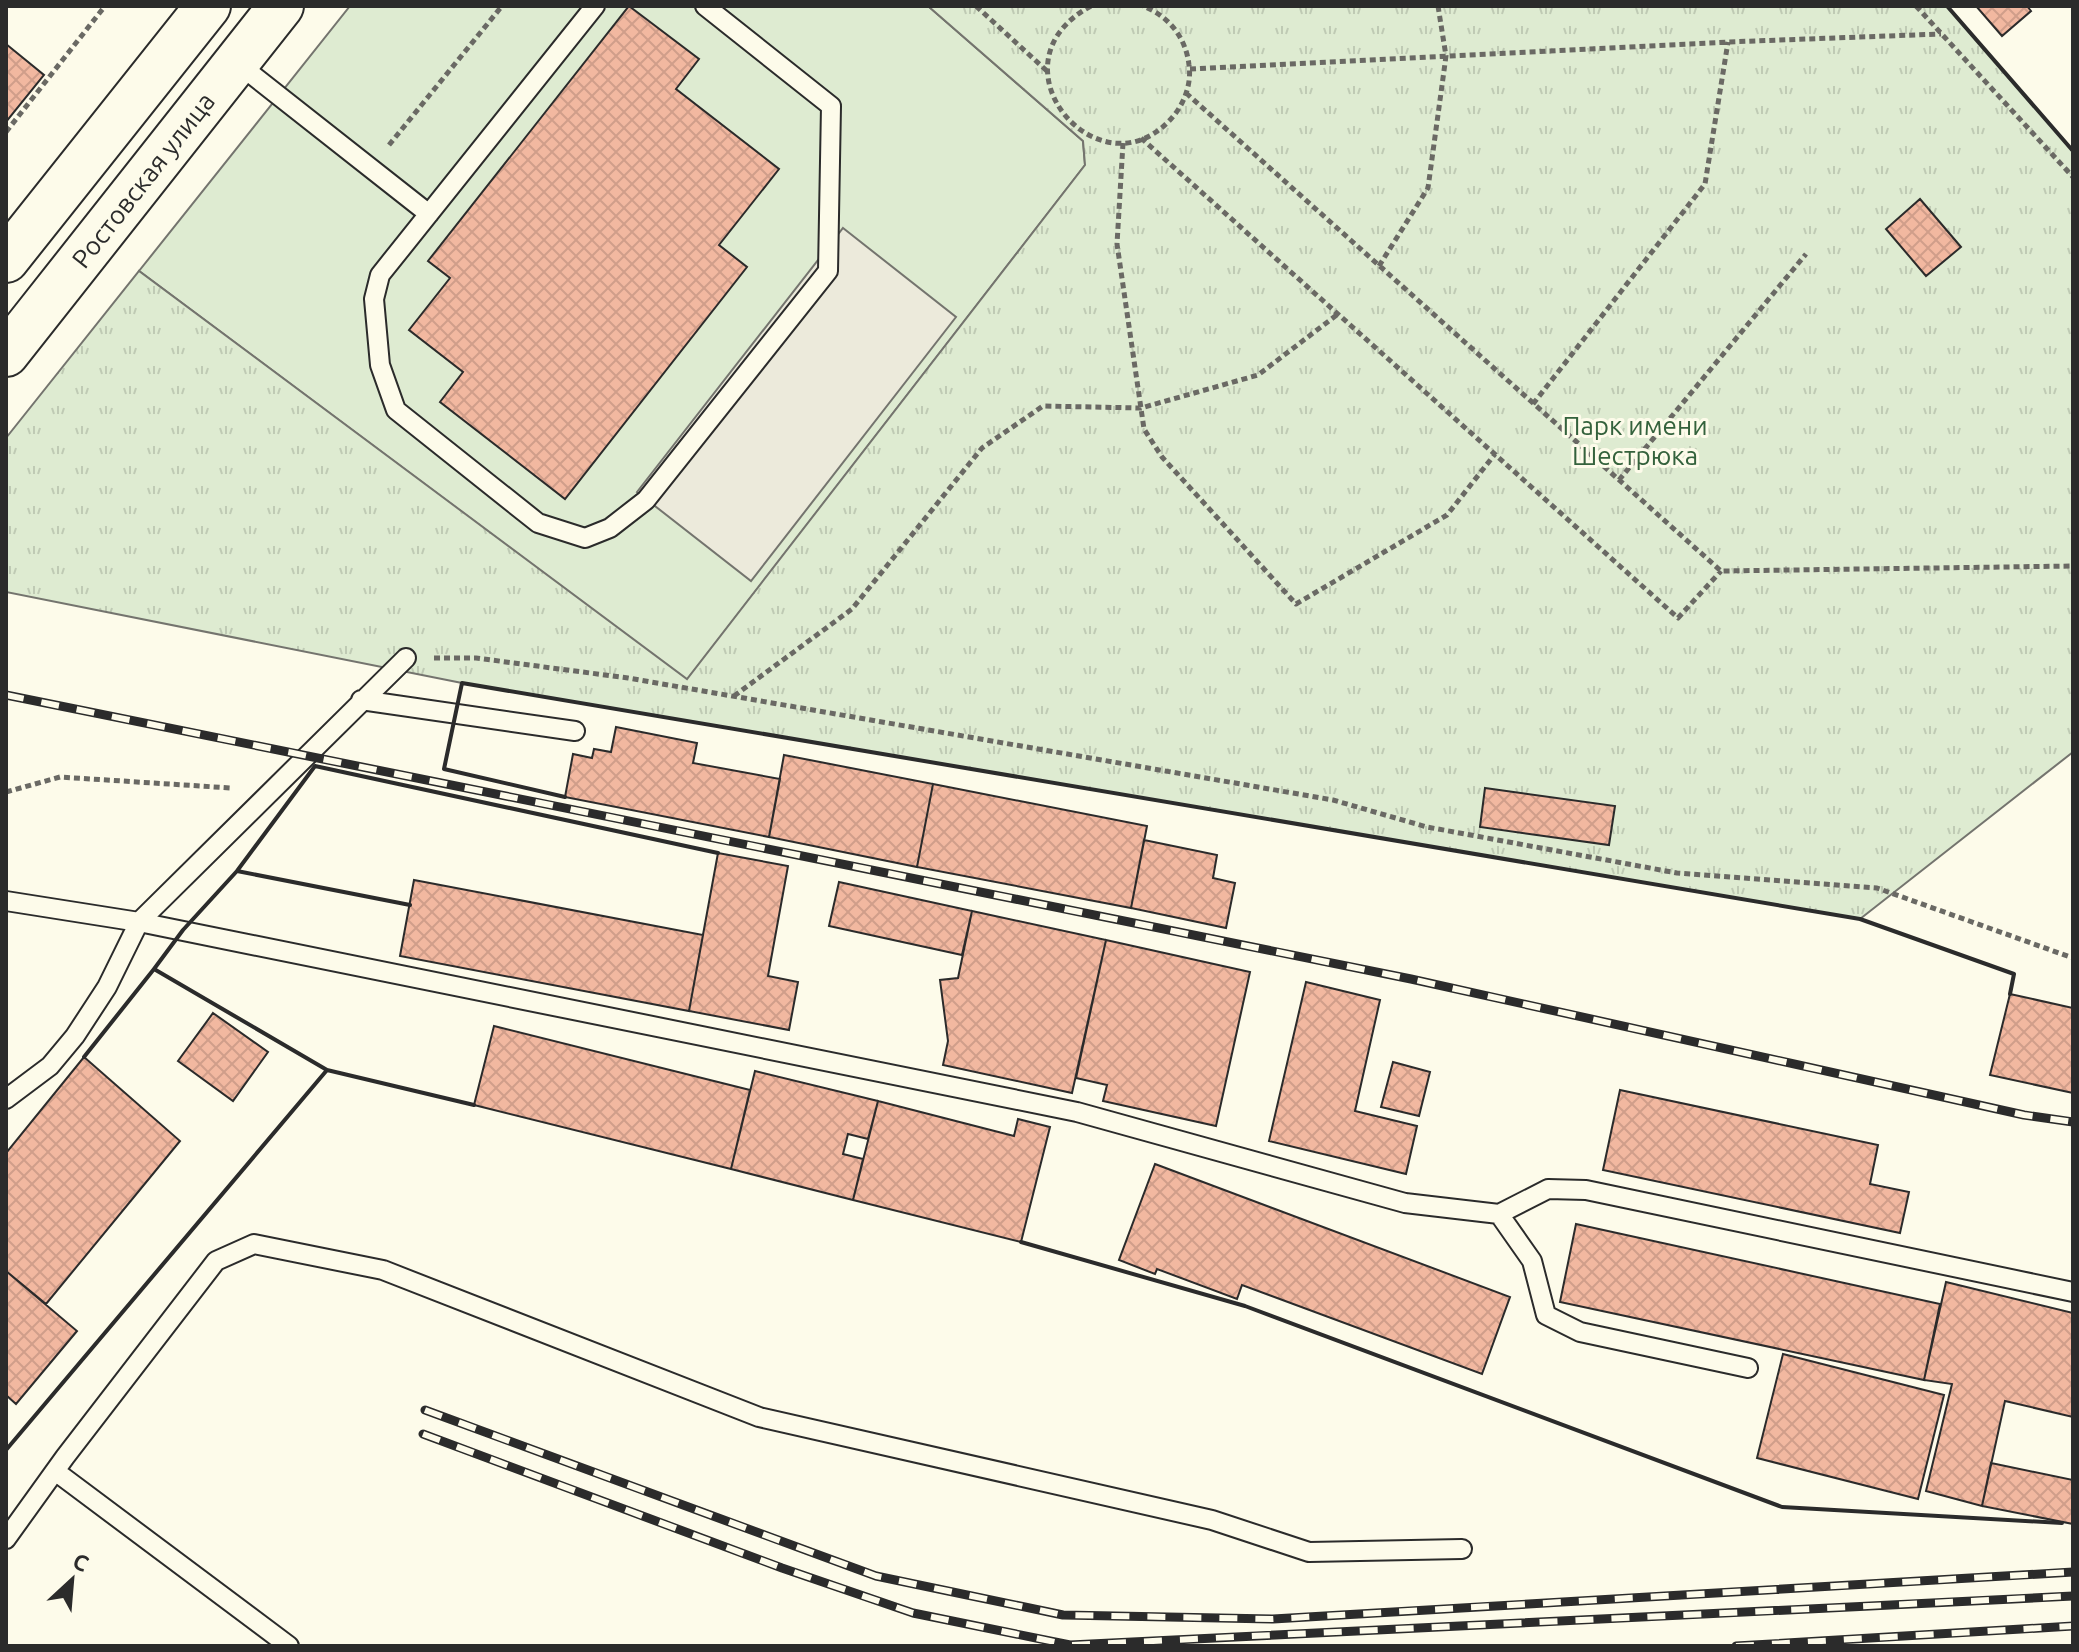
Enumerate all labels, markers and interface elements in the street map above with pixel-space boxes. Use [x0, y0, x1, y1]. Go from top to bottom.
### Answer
street label: Ростовская улица [66, 87, 220, 273]
park label: Парк имени Шестрюка [1562, 411, 1708, 470]
north arrow [32, 1540, 112, 1620]
text: С [69, 1547, 93, 1576]

